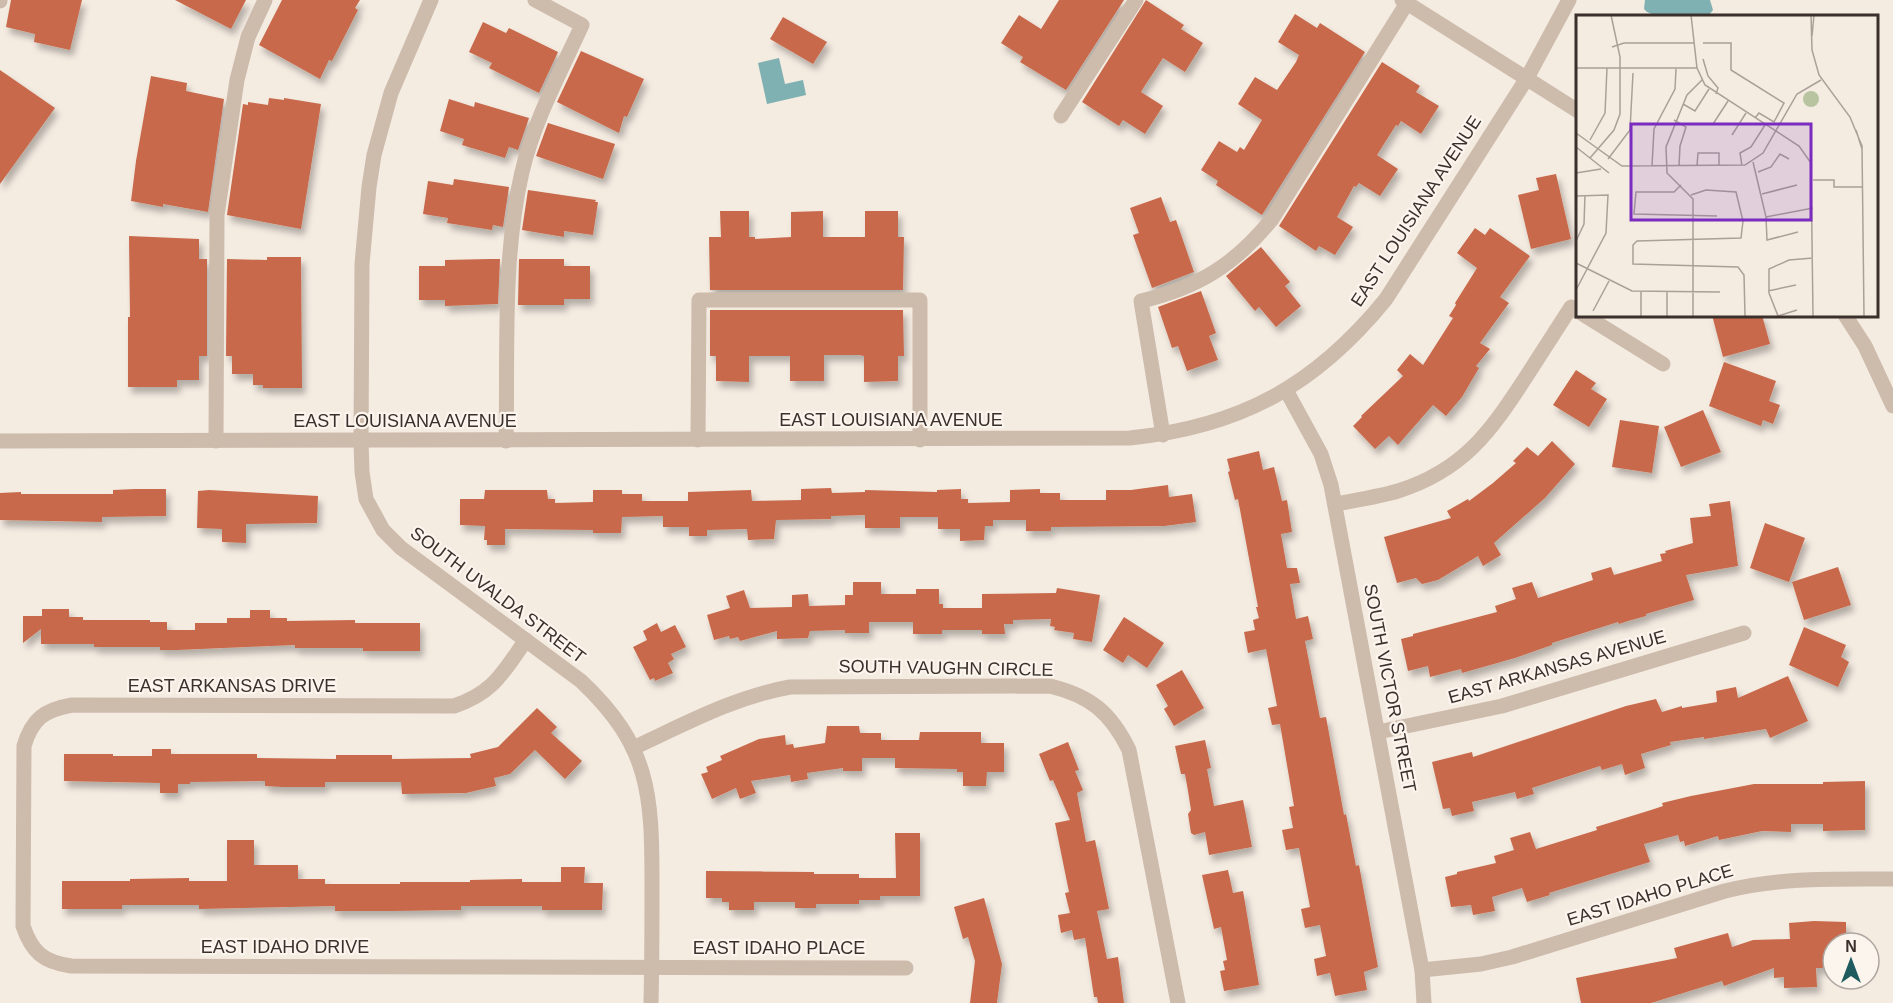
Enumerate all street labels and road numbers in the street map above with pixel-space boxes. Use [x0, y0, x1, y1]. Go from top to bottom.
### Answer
street label: EAST LOUISIANA AVENUE [1347, 112, 1485, 310]
street label: EAST LOUISIANA AVENUE [779, 410, 1003, 430]
street label: EAST LOUISIANA AVENUE [293, 411, 517, 431]
street label: SOUTH UVALDA STREET [407, 523, 589, 667]
street label: SOUTH VICTOR STREET [1360, 582, 1420, 794]
street label: EAST ARKANSAS AVENUE [1446, 626, 1668, 708]
street label: SOUTH VAUGHN CIRCLE [838, 656, 1054, 680]
street label: EAST ARKANSAS DRIVE [128, 676, 336, 696]
street label: EAST IDAHO PLACE [1564, 860, 1736, 930]
street label: EAST IDAHO DRIVE [201, 937, 369, 957]
street label: EAST IDAHO PLACE [693, 938, 865, 958]

